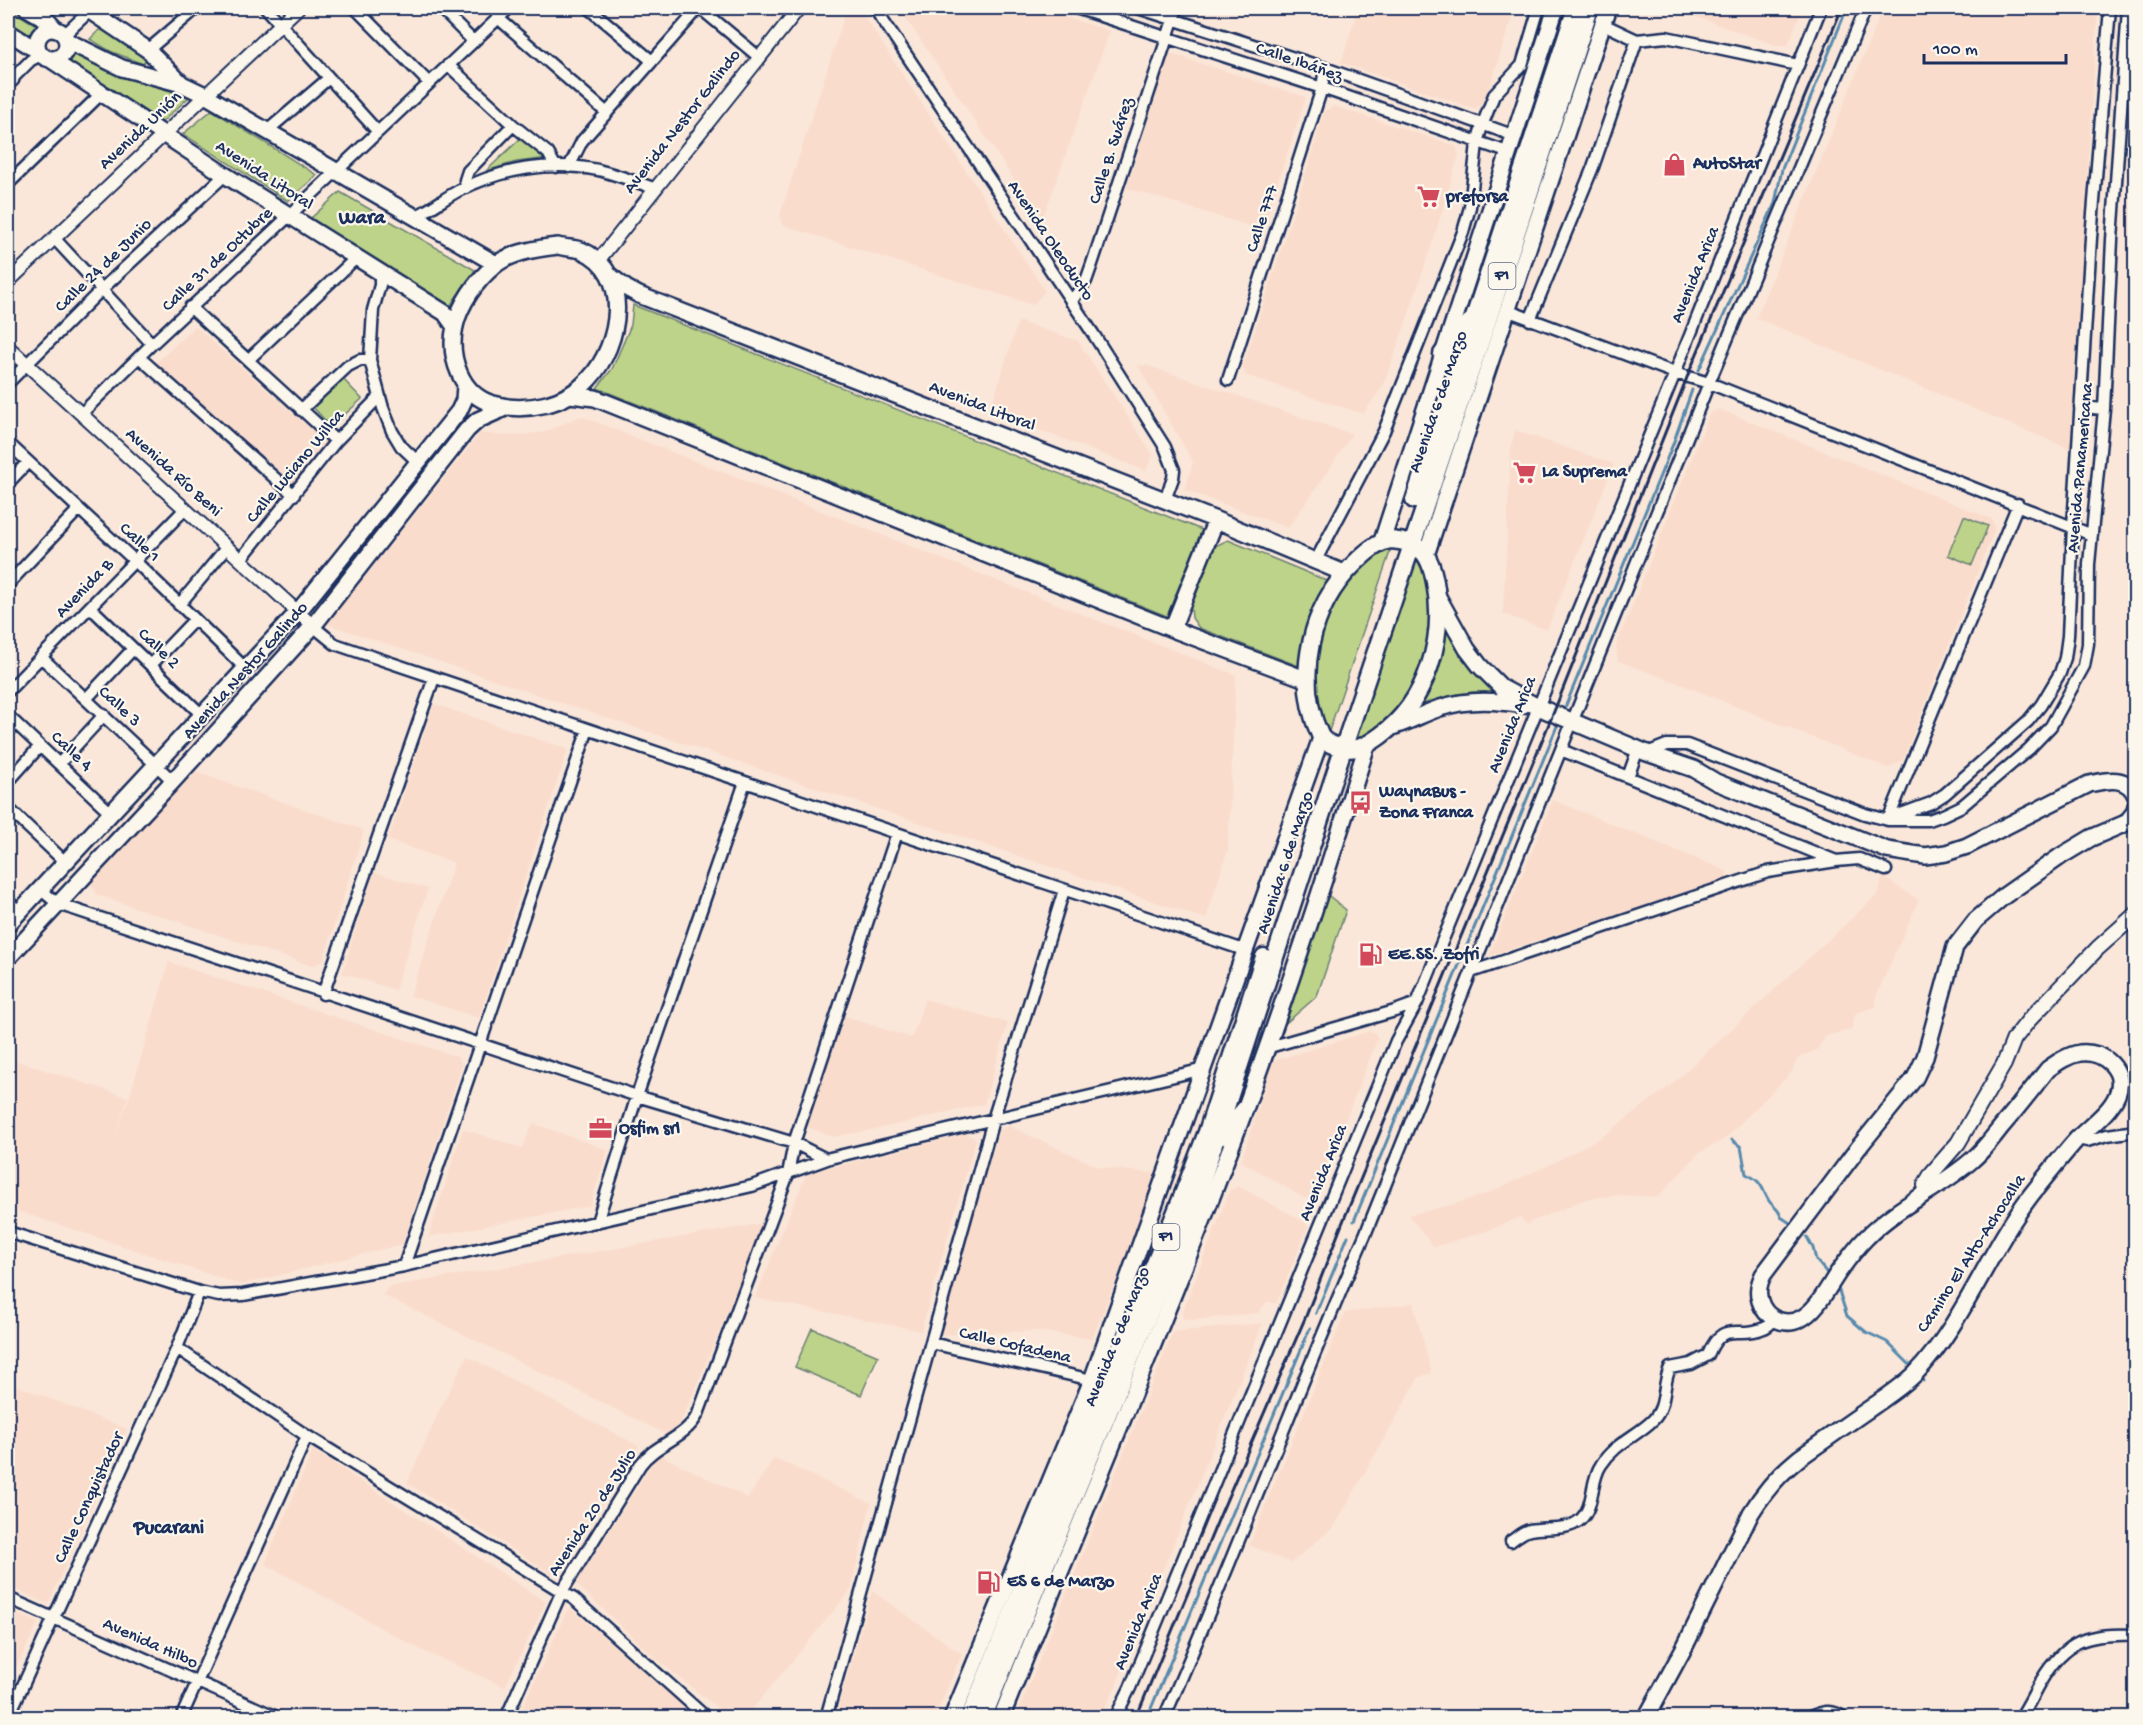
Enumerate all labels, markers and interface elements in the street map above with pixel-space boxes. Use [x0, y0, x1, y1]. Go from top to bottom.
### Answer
scale bar [1924, 27, 2066, 65]
street label: Calle Ibáñez [1253, 38, 1346, 88]
text: 100 m [1932, 40, 1978, 61]
street label: Avenida Nestor Galindo [620, 46, 746, 198]
street label: Avenida Unión [95, 87, 187, 175]
street label: Calle B. Suárez [1085, 94, 1139, 207]
street label: Avenida Litoral [211, 137, 317, 215]
shop icon: AutoStar [1662, 151, 1688, 177]
place label: AutoStar [1692, 154, 1763, 175]
street label: Avenida Oleoducto [1002, 177, 1098, 305]
street label: Calle 777 [1242, 182, 1284, 255]
supermarket icon: preforsa [1415, 184, 1441, 210]
place label: preforsa [1445, 187, 1509, 208]
street label: Calle 31 de Octubre [158, 203, 278, 317]
district label: Wara [338, 208, 386, 231]
street label: Calle 24 de Junio [51, 214, 157, 318]
street label: Avenida Arica [1667, 223, 1725, 326]
road number: F1 [1488, 263, 1516, 289]
street label: Avenida 6 de Marzo [1405, 328, 1473, 476]
street label: Avenida Litoral [926, 377, 1038, 437]
street label: Avenida Panamericana [2063, 381, 2099, 554]
street label: Calle Luciano Willca [242, 405, 350, 528]
street label: Avenida Río Beni [120, 424, 226, 522]
supermarket icon: La Suprema [1511, 459, 1537, 485]
place label: La Suprema [1542, 462, 1628, 483]
street label: Calle 1 [114, 519, 164, 567]
street label: Avenida B [52, 554, 119, 623]
street label: Avenida Nestor Galindo [179, 598, 313, 744]
street label: Calle 2 [133, 624, 183, 674]
street label: Avenida Arica [1484, 673, 1542, 776]
street label: Calle 3 [93, 682, 145, 732]
street label: Calle 4 [46, 727, 97, 777]
place label: WaynaBus - Zona Franca [1378, 782, 1474, 824]
street label: Avenida 6 de Marzo [1253, 789, 1319, 937]
bus stop icon: WaynaBus - Zona Franca [1348, 789, 1374, 815]
fuel station icon: EE.SS. Zofri [1357, 942, 1383, 968]
place label: EE.SS. Zofri [1388, 945, 1480, 966]
office icon: Osfim srl [588, 1116, 614, 1142]
place label: Osfim srl [619, 1119, 680, 1140]
street label: Avenida Arica [1295, 1121, 1353, 1224]
street label: Camino El Alto-Achocalla [1913, 1170, 2032, 1337]
road number: F1 [1152, 1224, 1180, 1250]
street label: Avenida 6 de Marzo [1080, 1264, 1156, 1410]
street label: Calle Cofadena [957, 1323, 1074, 1369]
street label: Calle Conquistador [50, 1428, 130, 1567]
street label: Avenida 20 de Julio [544, 1445, 642, 1581]
district label: Pucarani [133, 1518, 204, 1541]
fuel station icon: ES 6 de Marzo [976, 1569, 1002, 1595]
street label: Avenida Arica [1110, 1570, 1168, 1673]
place label: ES 6 de Marzo [1007, 1572, 1115, 1593]
street label: Avenida Hilbo [99, 1614, 201, 1674]

